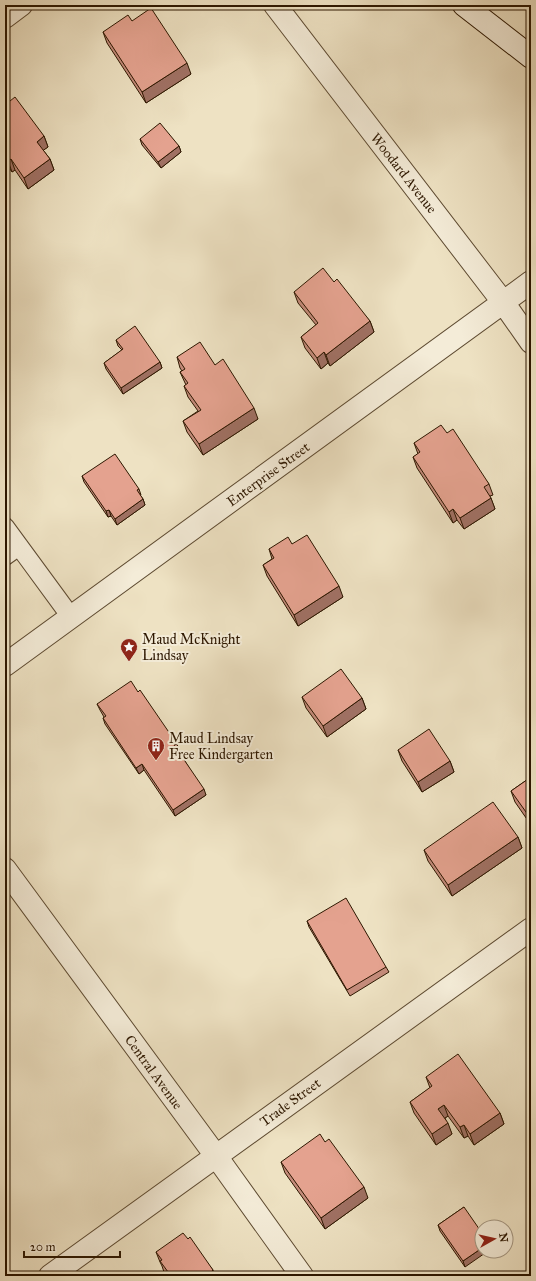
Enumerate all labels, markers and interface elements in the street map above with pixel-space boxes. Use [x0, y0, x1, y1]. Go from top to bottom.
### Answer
street label: Woodard Avenue [367, 130, 440, 217]
street label: Enterprise Street [224, 439, 313, 510]
place label: Maud McKnight Lindsay [142, 631, 241, 664]
place icon: Maud McKnight Lindsay [119, 637, 139, 662]
place label: Maud Lindsay Free Kindergarten [169, 730, 274, 763]
building icon: Maud Lindsay Free Kindergarten [146, 736, 166, 761]
street label: Central Avenue [121, 1032, 186, 1113]
street label: Trade Street [257, 1075, 324, 1130]
north arrow [474, 1219, 514, 1259]
text: N [496, 1232, 511, 1244]
scale bar [24, 1233, 120, 1259]
text: 20 m [30, 1240, 56, 1254]

